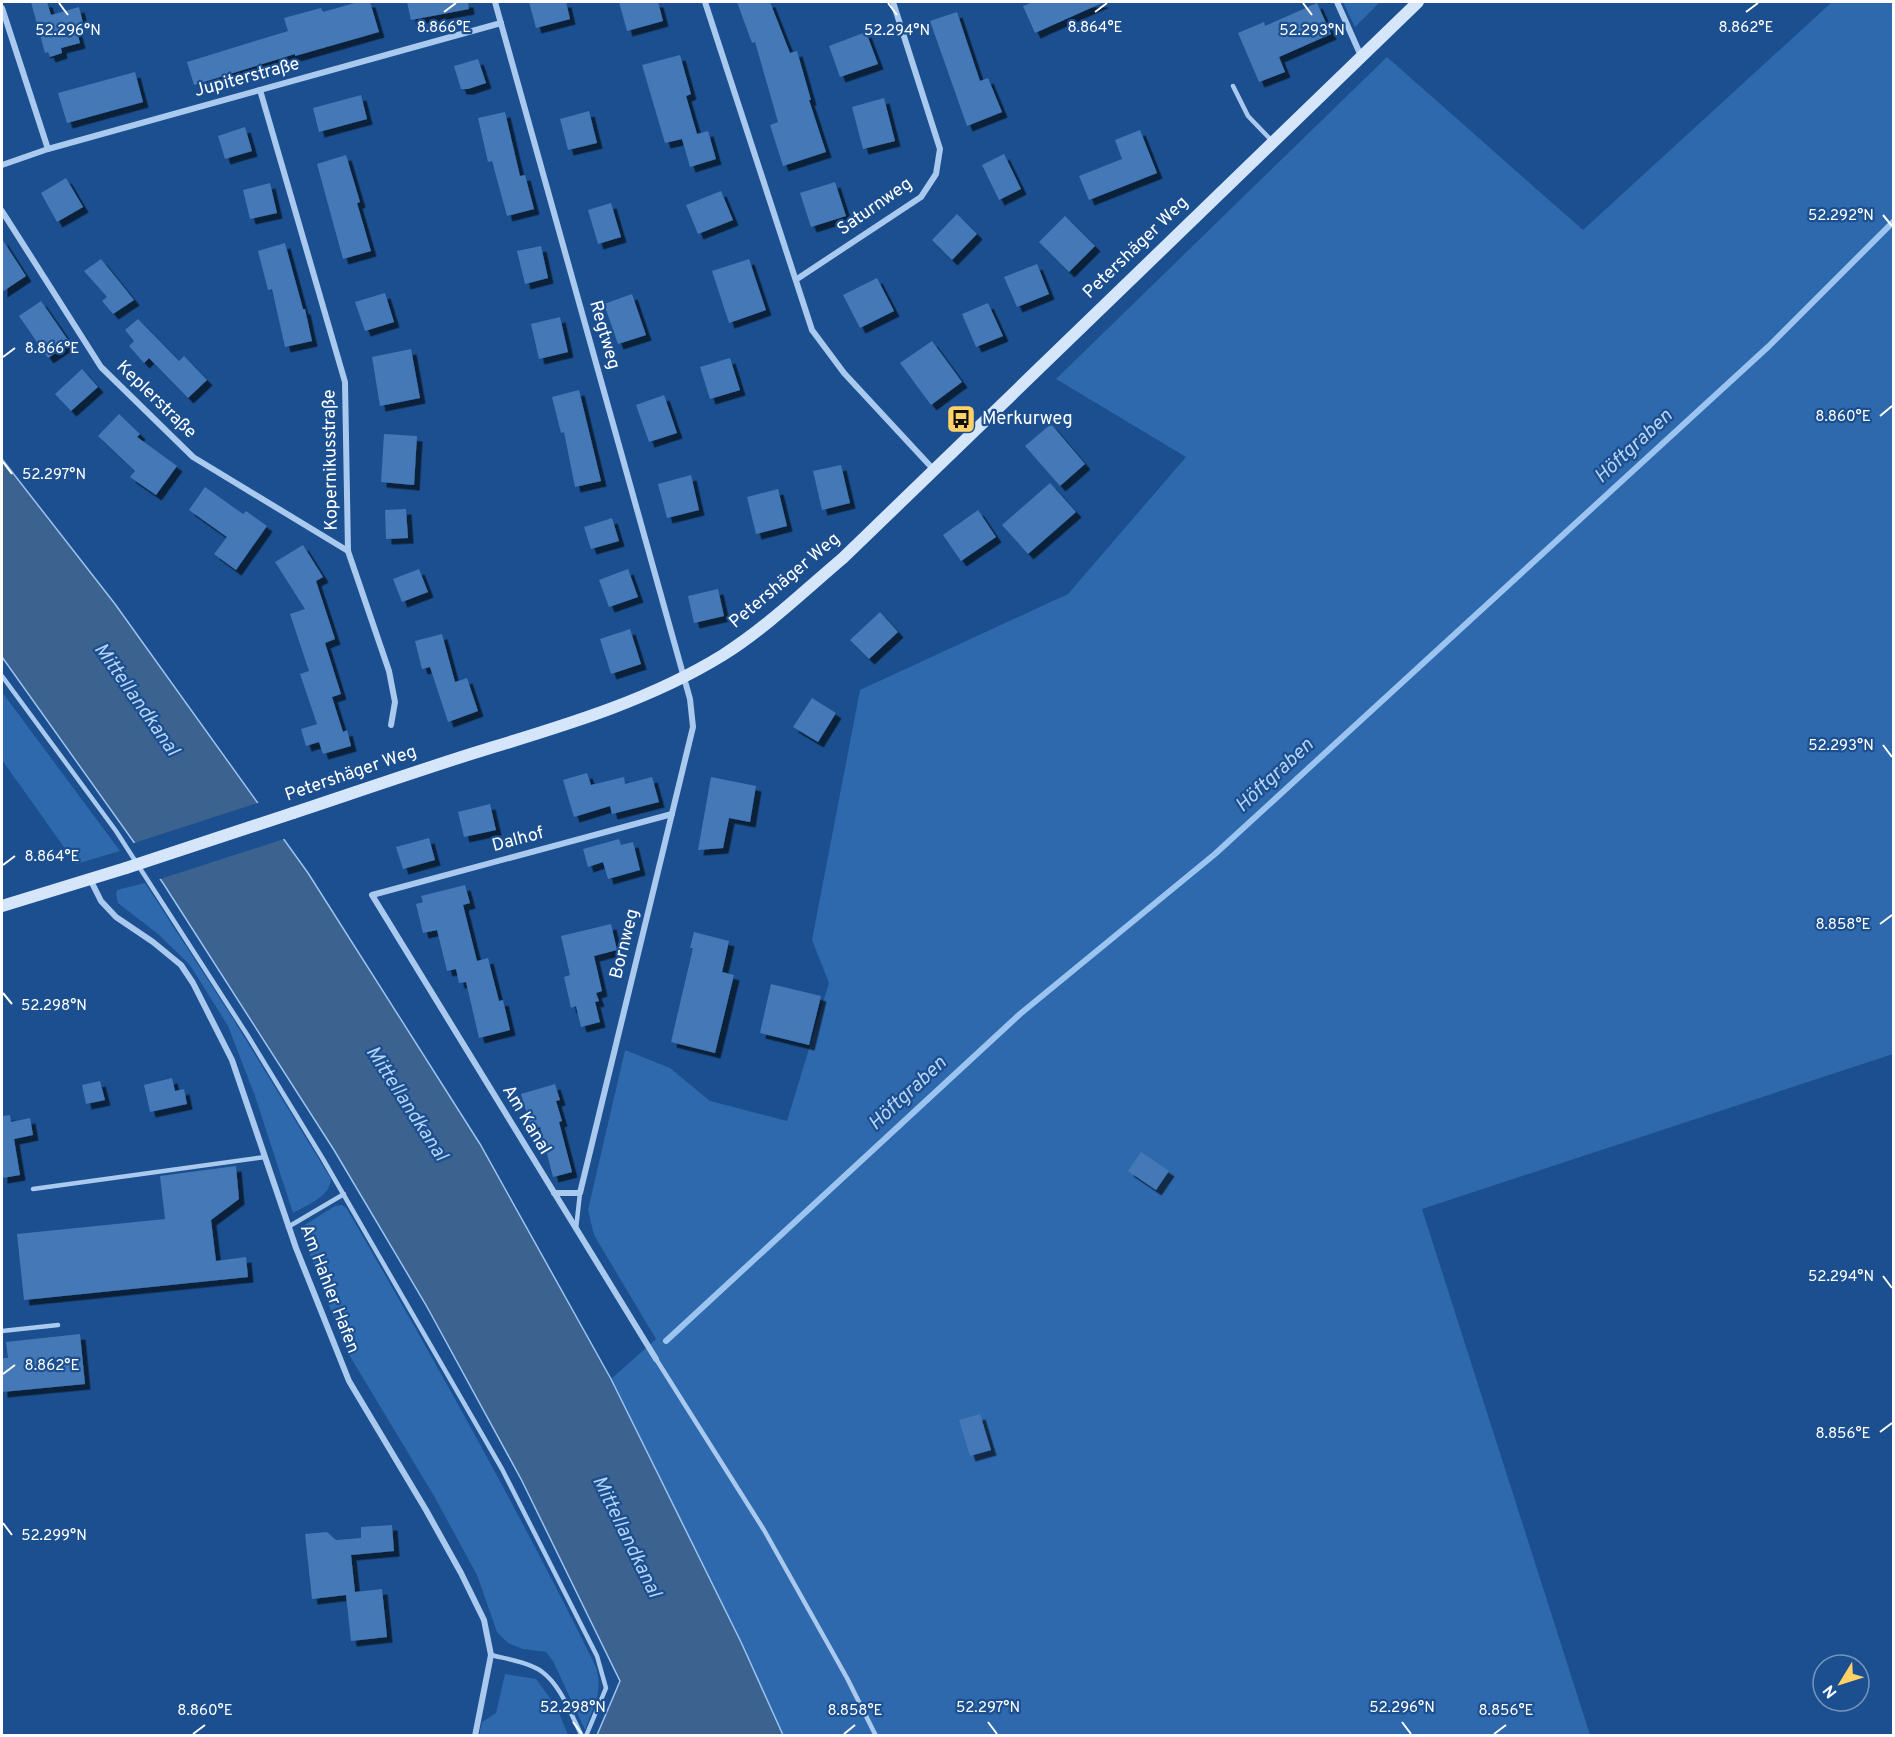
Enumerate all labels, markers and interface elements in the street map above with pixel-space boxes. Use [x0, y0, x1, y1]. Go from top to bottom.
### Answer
text: 8.866°E [417, 19, 471, 38]
text: 8.864°E [1067, 19, 1123, 38]
text: 8.862°E [1719, 19, 1773, 38]
text: 52.296°N [35, 22, 101, 41]
text: 52.294°N [864, 22, 930, 41]
text: 52.293°N [1279, 22, 1345, 41]
street label: Jupiterstraße [192, 53, 302, 103]
street label: Saturnweg [833, 173, 917, 241]
street label: Petershäger Weg [1078, 192, 1194, 304]
text: 52.292°N [1808, 207, 1874, 226]
street label: Regtweg [583, 298, 625, 372]
text: 8.866°E [25, 340, 79, 359]
street label: Keplerstraße [111, 356, 201, 444]
street label: Kopernikusstraße [318, 389, 344, 531]
bus stop icon: Merkurweg [945, 403, 977, 435]
water label: Höftgraben [1589, 404, 1679, 490]
place label: Merkurweg [982, 408, 1073, 431]
text: 8.860°E [1815, 408, 1871, 427]
text: 52.297°N [22, 466, 86, 485]
street label: Petershäger Weg [725, 528, 845, 634]
water label: Mittellandkanal [87, 638, 185, 763]
water label: Höftgraben [1230, 733, 1320, 819]
text: 52.293°N [1808, 737, 1874, 756]
street label: Petershäger Weg [282, 741, 420, 807]
street label: Dalhof [490, 822, 546, 858]
text: 8.864°E [24, 848, 80, 867]
street label: Bornweg [605, 906, 645, 982]
text: 8.858°E [1815, 916, 1871, 935]
text: 52.298°N [21, 997, 87, 1016]
water label: Mittellandkanal [359, 1041, 454, 1167]
water label: Höftgraben [863, 1051, 953, 1137]
street label: Am Kanal [496, 1081, 556, 1159]
street label: Am Hahler Hafen [294, 1221, 364, 1357]
text: 52.294°N [1808, 1268, 1874, 1287]
text: 8.862°E [25, 1357, 79, 1376]
text: 8.856°E [1815, 1425, 1871, 1444]
water label: Mittellandkanal [585, 1472, 667, 1603]
text: 52.299°N [21, 1527, 87, 1546]
north arrow [1811, 1653, 1871, 1713]
text: N [1819, 1680, 1842, 1702]
text: 52.298°N [540, 1699, 606, 1718]
text: 52.297°N [956, 1699, 1020, 1718]
text: 52.296°N [1369, 1699, 1435, 1718]
text: 8.860°E [177, 1702, 233, 1721]
text: 8.858°E [827, 1702, 883, 1721]
text: 8.856°E [1478, 1702, 1534, 1721]

